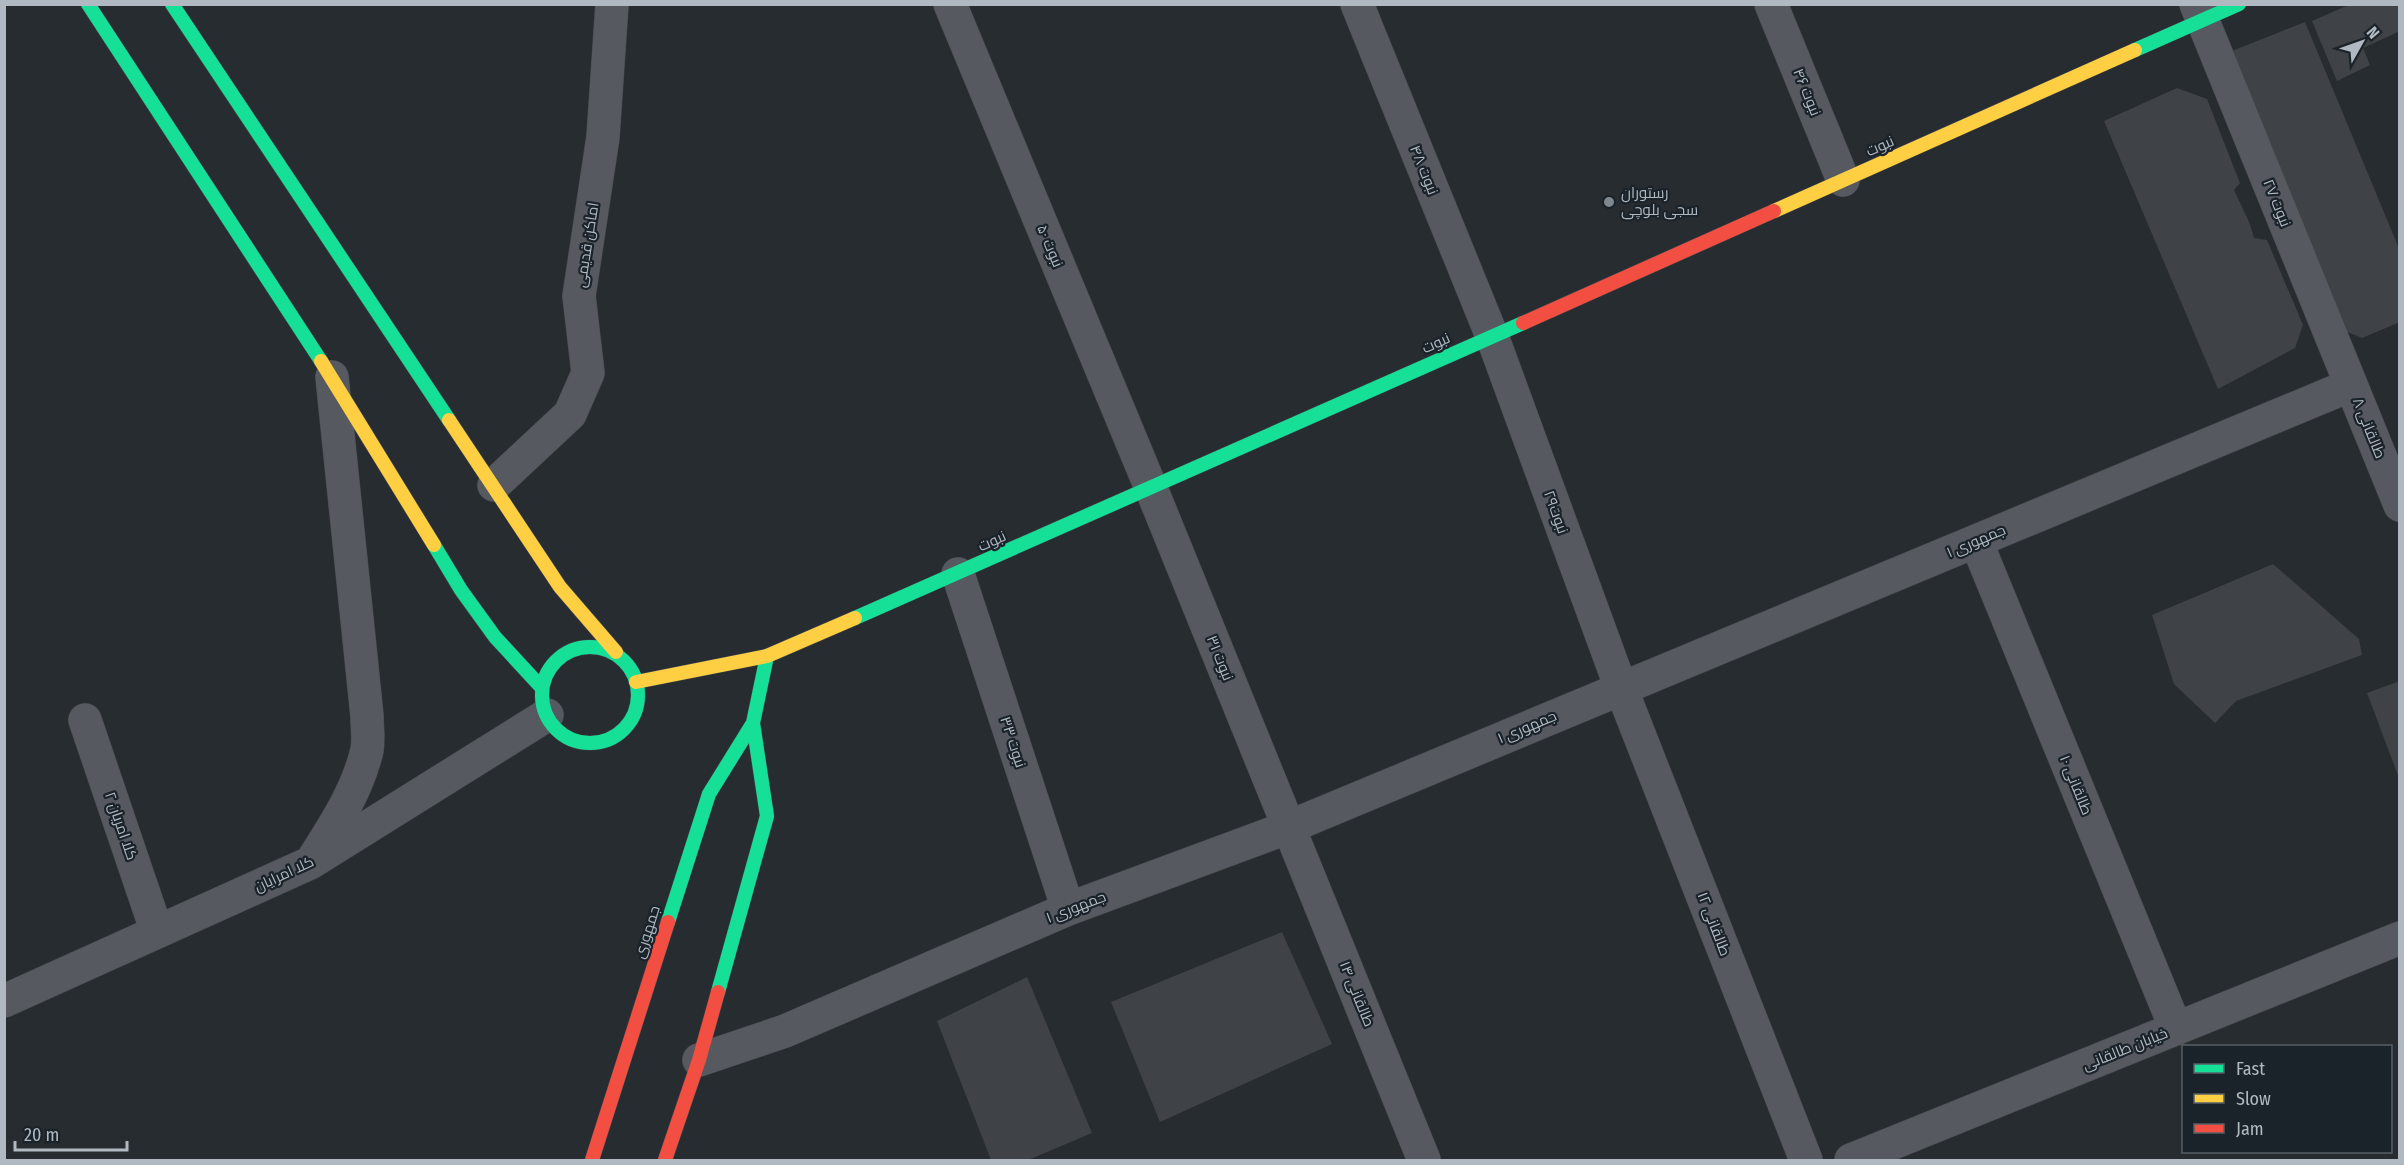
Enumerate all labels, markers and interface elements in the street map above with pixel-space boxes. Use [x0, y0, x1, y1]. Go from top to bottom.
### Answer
north arrow [2332, 12, 2392, 72]
text: N [2363, 23, 2383, 42]
street label: نبوت ۴۶ [1789, 66, 1825, 118]
street label: نبوت [1863, 132, 1897, 160]
street label: نبوت ۴۸ [1406, 143, 1442, 197]
street label: نبوت ۲۷ [2259, 177, 2295, 229]
place label: رستوران سجی بلوچی [1621, 184, 1698, 220]
marker: رستوران سجی بلوچی [1602, 195, 1616, 209]
street label: اماکن قدیمی [571, 201, 604, 289]
street label: نبوت ۵۰ [1033, 222, 1067, 270]
street label: نبوت [1419, 329, 1453, 357]
street label: طالقانی ۸ [2348, 395, 2389, 461]
street label: نبوت۲۹ [1540, 488, 1572, 536]
street label: جمهوری ۱ [1944, 520, 2009, 562]
street label: نبوت [975, 527, 1009, 555]
street label: نبوت ۳۱ [1203, 633, 1237, 683]
street label: جمهوری ۱ [1495, 706, 1560, 748]
street label: نبوت ۳۳ [996, 714, 1030, 770]
street label: طالقانی ۱۰ [2055, 752, 2096, 818]
street label: کلا امریان ۲ [100, 790, 141, 863]
street label: کلا امرایان [251, 852, 317, 897]
street label: جمهوری ۱ [1044, 887, 1109, 928]
street label: طالقانی ۱۲ [1693, 889, 1734, 959]
street label: جمهوری [630, 903, 665, 961]
street label: طالقانی ۱۴ [1335, 959, 1378, 1030]
street label: خیابان طالقانی [2080, 1024, 2171, 1075]
legend [2182, 1045, 2392, 1153]
text: Fast [2236, 1058, 2265, 1080]
text: Slow [2236, 1088, 2271, 1110]
scale bar [15, 1114, 128, 1152]
text: Jam [2236, 1118, 2264, 1140]
text: 20 m [24, 1124, 59, 1146]

